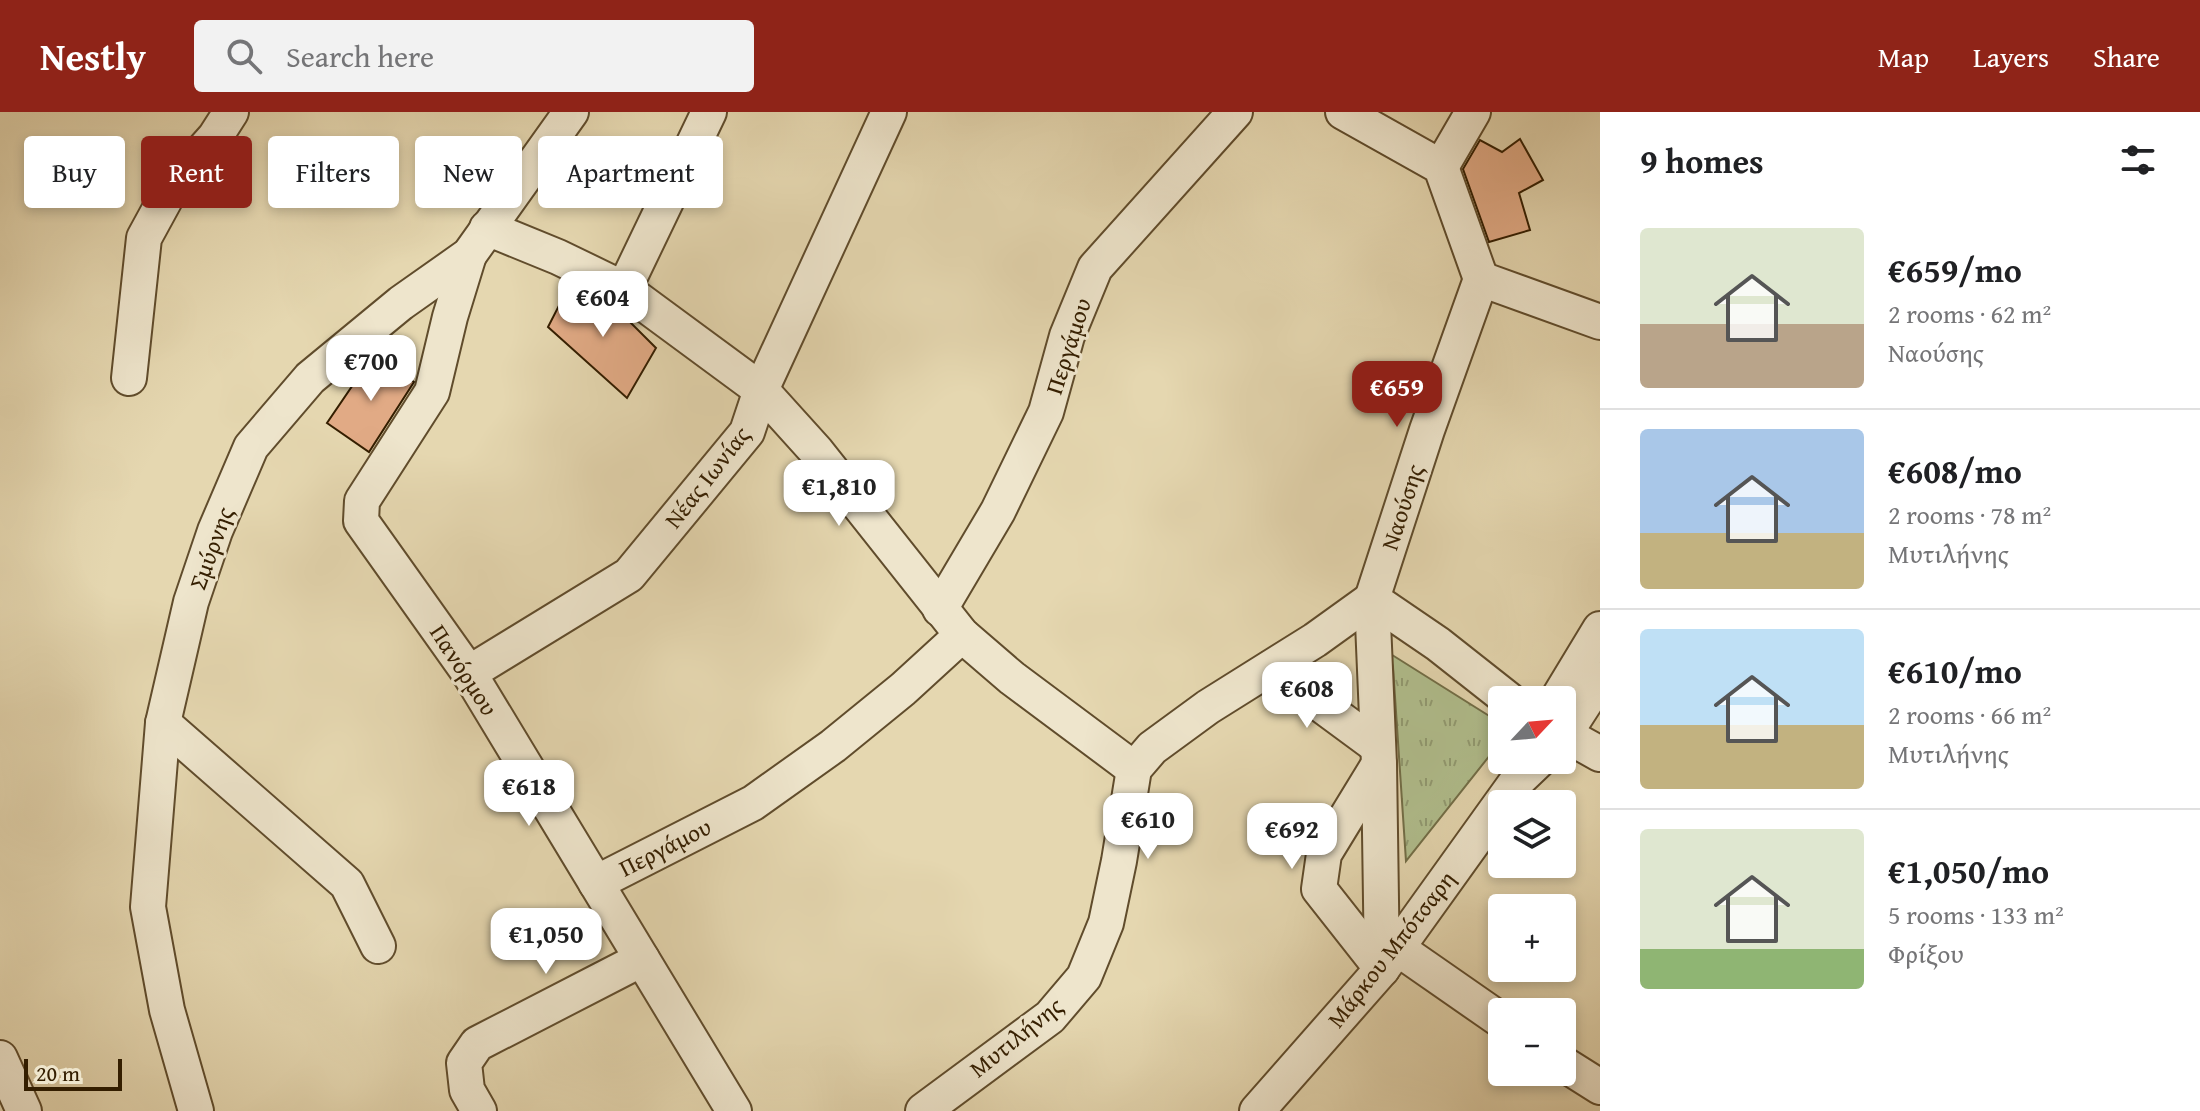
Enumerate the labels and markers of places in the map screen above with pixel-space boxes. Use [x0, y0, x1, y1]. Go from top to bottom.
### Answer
pin: €604 [556, 271, 650, 339]
pin: €700 [324, 335, 418, 403]
pin: €659 [1350, 361, 1444, 429]
pin: €1,810 [774, 460, 904, 528]
pin: €608 [1260, 662, 1354, 730]
pin: €618 [482, 760, 576, 828]
pin: €610 [1101, 793, 1195, 861]
pin: €692 [1245, 803, 1339, 871]
pin: €1,050 [481, 908, 611, 976]

